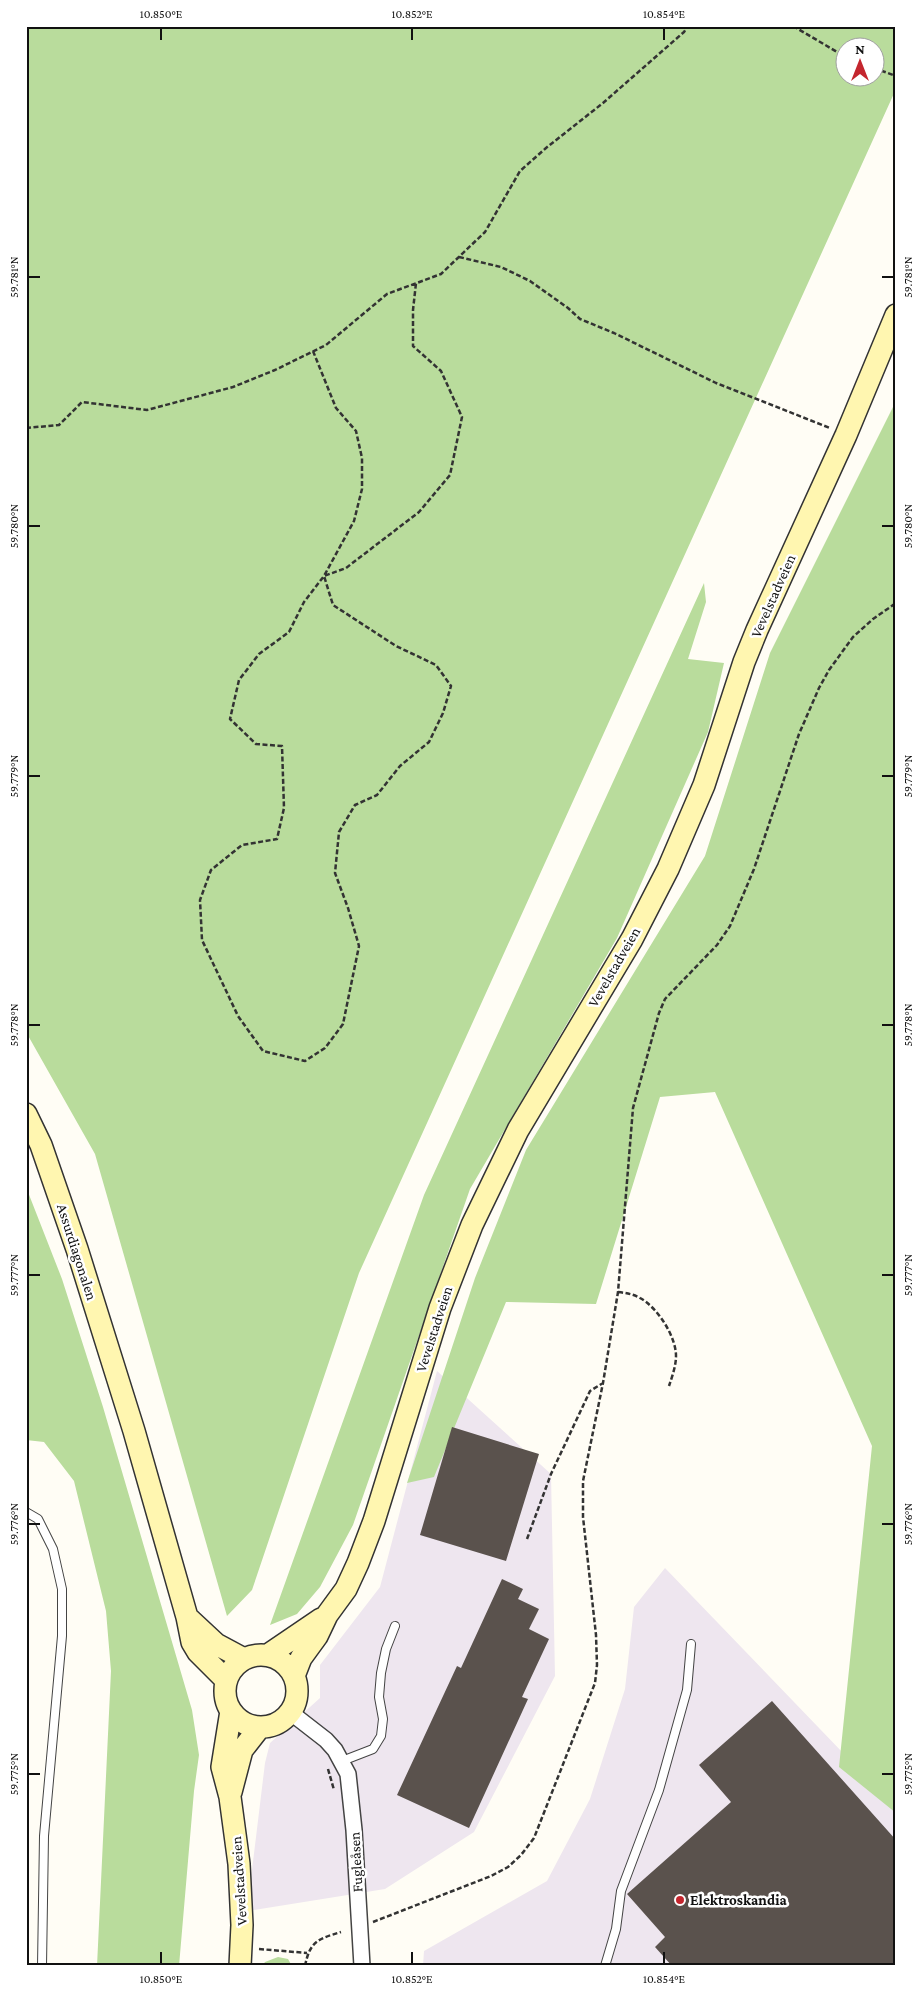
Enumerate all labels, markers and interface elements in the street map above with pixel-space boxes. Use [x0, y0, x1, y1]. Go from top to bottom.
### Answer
text: 10.850°E [140, 7, 183, 21]
text: 10.852°E [391, 7, 433, 21]
text: 10.854°E [643, 7, 685, 21]
north arrow [834, 38, 884, 88]
text: N [855, 41, 865, 57]
text: 59.781°N [7, 256, 21, 298]
text: 59.781°N [901, 256, 915, 298]
text: 59.780°N [7, 504, 21, 548]
text: 59.780°N [901, 504, 915, 548]
street label: Vevelstadveien [748, 552, 798, 640]
text: 59.779°N [7, 754, 21, 797]
text: 59.779°N [901, 754, 915, 797]
street label: Vevelstadveien [585, 924, 643, 1010]
text: 59.778°N [7, 1003, 21, 1047]
text: 59.778°N [901, 1003, 915, 1047]
street label: Assurdiagonalen [53, 1202, 100, 1302]
text: 59.777°N [7, 1254, 21, 1296]
text: 59.777°N [901, 1254, 915, 1296]
street label: Vevelstadveien [413, 1284, 455, 1374]
text: 59.776°N [7, 1503, 21, 1545]
text: 59.776°N [901, 1503, 915, 1545]
text: 59.775°N [7, 1753, 21, 1795]
text: 59.775°N [901, 1753, 915, 1795]
street label: Fugleåsen [346, 1831, 367, 1893]
street label: Vevelstadveien [228, 1836, 250, 1926]
place label: Elektroskandia [690, 1892, 787, 1908]
marker: Elektroskandia [674, 1894, 686, 1906]
text: 10.850°E [140, 1972, 183, 1986]
text: 10.852°E [391, 1972, 433, 1986]
text: 10.854°E [643, 1972, 685, 1986]

